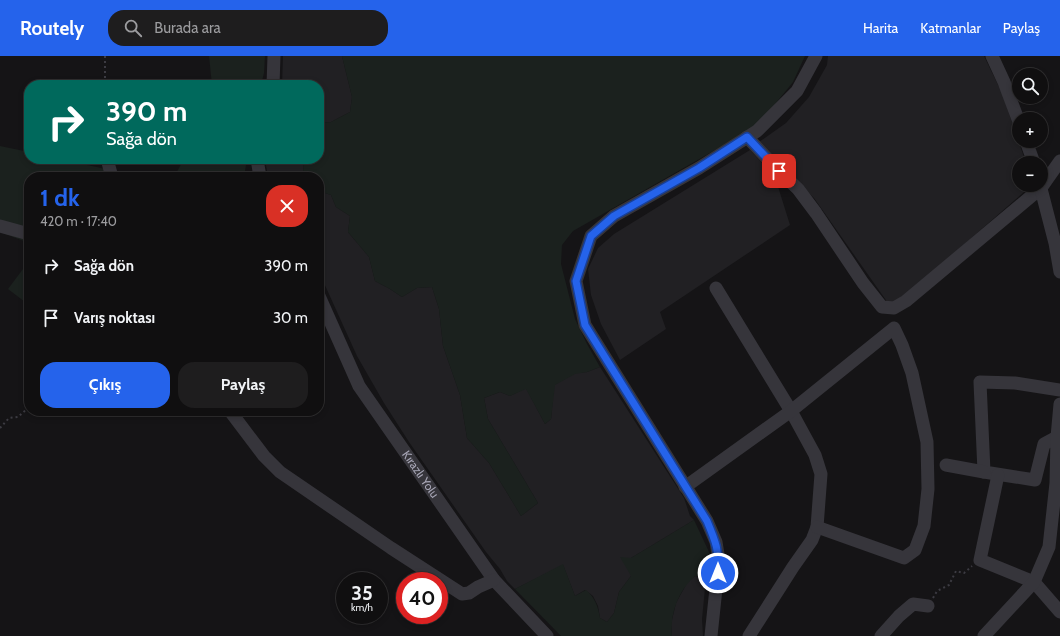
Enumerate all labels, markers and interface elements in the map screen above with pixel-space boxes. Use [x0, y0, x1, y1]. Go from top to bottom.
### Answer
search box [108, 10, 388, 46]
text: Routely [20, 17, 84, 40]
icon: search [122, 17, 144, 39]
text: Burada ara [154, 19, 221, 37]
text: Harita [863, 19, 898, 37]
text: Katmanlar [920, 19, 981, 37]
text: Paylaş [1003, 19, 1040, 37]
map controls [1012, 68, 1048, 192]
button: search [1012, 68, 1048, 104]
text: 390 m [106, 94, 187, 128]
icon: right [40, 96, 92, 148]
button: + [1012, 112, 1048, 148]
text: Sağa dön [106, 128, 177, 150]
pin [762, 154, 796, 188]
button: − [1012, 156, 1048, 192]
icon: arrive [768, 160, 790, 182]
text: 1 dk [40, 183, 80, 212]
button: close [266, 185, 308, 227]
text: 420 m · 17:40 [40, 213, 117, 229]
icon: right [40, 255, 62, 277]
text: Sağa dön [74, 257, 134, 275]
text: 390 m [264, 257, 308, 275]
icon: arrive [40, 307, 62, 329]
text: Varış noktası [74, 309, 155, 327]
text: 30 m [273, 309, 308, 327]
button: Çıkış [40, 362, 170, 408]
button: Paylaş [178, 362, 308, 408]
street label: Kırazlı Yolu [399, 447, 443, 501]
position arrow [697, 552, 739, 594]
speed limit sign: 40 [396, 572, 448, 624]
text: 35 [351, 581, 373, 605]
text: km/h [351, 601, 373, 614]

